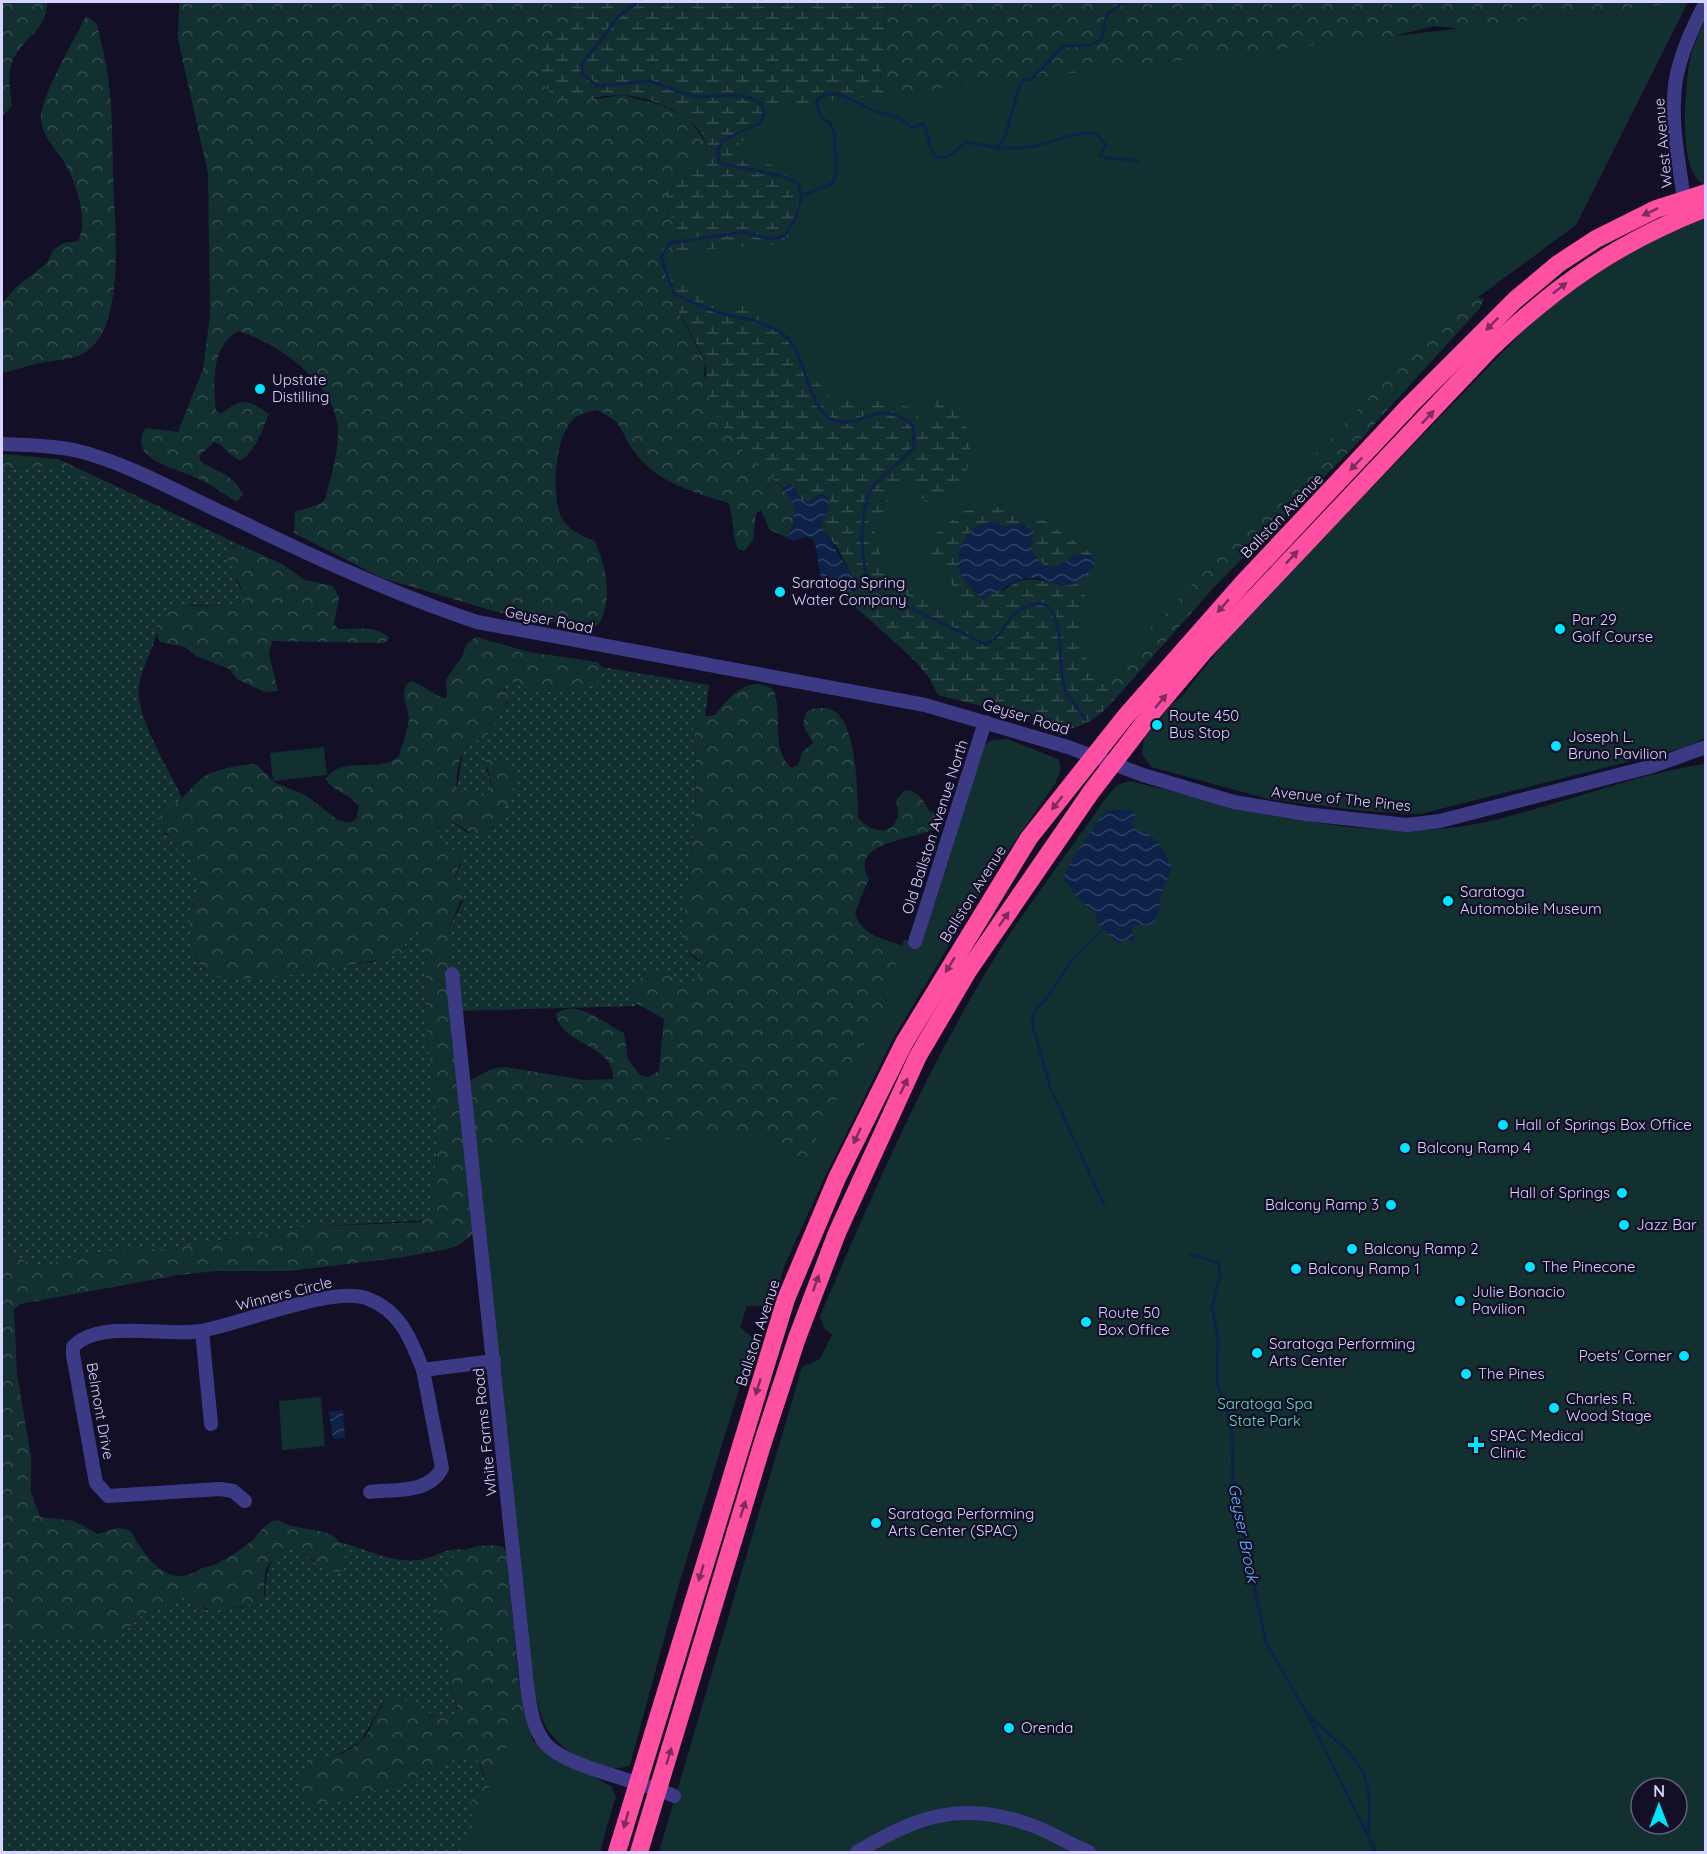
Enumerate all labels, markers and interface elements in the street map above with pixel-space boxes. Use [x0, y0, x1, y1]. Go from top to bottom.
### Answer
street label: West Avenue [1649, 97, 1676, 189]
one-way arrow [1642, 208, 1659, 217]
one-way arrow [1552, 282, 1567, 294]
one-way arrow [1485, 316, 1499, 330]
place label: Upstate Distilling [272, 370, 329, 406]
marker: Upstate Distilling [253, 382, 267, 396]
one-way arrow [1420, 410, 1434, 424]
one-way arrow [1349, 456, 1363, 471]
street label: Ballston Avenue [1236, 469, 1327, 562]
one-way arrow [1285, 551, 1299, 565]
place label: Saratoga Spring Water Company [792, 573, 907, 609]
marker: Saratoga Spring Water Company [773, 585, 787, 599]
one-way arrow [1217, 598, 1230, 613]
street label: Geyser Road [503, 602, 595, 637]
place label: Par 29 Golf Course [1572, 610, 1653, 646]
marker: Par 29 Golf Course [1553, 622, 1567, 636]
street label: Geyser Road [980, 694, 1072, 739]
one-way arrow [1154, 694, 1167, 709]
place label: Route 450 Bus Stop [1169, 706, 1239, 742]
marker: Route 450 Bus Stop [1150, 718, 1164, 732]
place label: Joseph L. Bruno Pavilion [1568, 727, 1667, 763]
street label: Old Ballston Avenue North [898, 738, 972, 916]
marker: Joseph L. Bruno Pavilion [1549, 739, 1563, 753]
street label: Avenue of The Pines [1270, 782, 1412, 815]
one-way arrow [1051, 795, 1064, 811]
street label: Ballston Avenue [936, 842, 1010, 946]
place label: Saratoga Automobile Museum [1460, 882, 1602, 918]
marker: Saratoga Automobile Museum [1441, 894, 1455, 908]
one-way arrow [998, 911, 1010, 927]
one-way arrow [944, 957, 955, 973]
one-way arrow [900, 1077, 909, 1094]
place label: Hall of Springs Box Office [1515, 1115, 1692, 1134]
marker: Hall of Springs Box Office [1496, 1118, 1510, 1132]
one-way arrow [852, 1128, 861, 1145]
place label: Balcony Ramp 4 [1417, 1138, 1531, 1157]
marker: Balcony Ramp 4 [1398, 1141, 1412, 1155]
place label: Hall of Springs [1509, 1183, 1610, 1202]
marker: Hall of Springs [1615, 1186, 1629, 1200]
place label: Balcony Ramp 3 [1265, 1195, 1379, 1214]
marker: Balcony Ramp 3 [1384, 1198, 1398, 1212]
place label: Jazz Bar [1636, 1215, 1697, 1234]
marker: Jazz Bar [1617, 1218, 1631, 1232]
place label: Balcony Ramp 2 [1364, 1239, 1479, 1258]
marker: Balcony Ramp 2 [1345, 1242, 1359, 1256]
place label: The Pinecone [1542, 1257, 1635, 1276]
place label: Balcony Ramp 1 [1308, 1259, 1420, 1278]
marker: The Pinecone [1523, 1260, 1537, 1274]
marker: Balcony Ramp 1 [1289, 1262, 1303, 1276]
street label: Winners Circle [234, 1272, 334, 1315]
one-way arrow [812, 1274, 822, 1292]
street label: Ballston Avenue [731, 1277, 784, 1389]
place label: Julie Bonacio Pavilion [1472, 1282, 1565, 1318]
marker: Julie Bonacio Pavilion [1453, 1294, 1467, 1308]
place label: Route 50 Box Office [1098, 1303, 1170, 1339]
marker: Route 50 Box Office [1079, 1315, 1093, 1329]
place label: Saratoga Performing Arts Center [1269, 1334, 1415, 1370]
marker: Saratoga Performing Arts Center [1250, 1346, 1264, 1360]
place label: Poets' Corner [1579, 1346, 1672, 1365]
marker: Poets' Corner [1677, 1349, 1691, 1363]
street label: Belmont Drive [83, 1361, 118, 1461]
place label: The Pines [1478, 1364, 1544, 1383]
street label: White Farms Road [468, 1367, 501, 1497]
marker: The Pines [1459, 1367, 1473, 1381]
one-way arrow [753, 1378, 762, 1396]
place label: Charles R. Wood Stage [1566, 1389, 1652, 1425]
park label: Saratoga Spa State Park [1217, 1394, 1313, 1430]
marker: Charles R. Wood Stage [1547, 1401, 1561, 1415]
place label: SPAC Medical Clinic [1490, 1426, 1584, 1462]
marker: SPAC Medical Clinic [1467, 1436, 1485, 1454]
water label: Geyser Brook [1225, 1482, 1264, 1585]
one-way arrow [738, 1500, 748, 1518]
place label: Saratoga Performing Arts Center (SPAC) [888, 1504, 1034, 1540]
marker: Saratoga Performing Arts Center (SPAC) [869, 1516, 883, 1530]
one-way arrow [696, 1564, 705, 1582]
place label: Orenda [1021, 1718, 1073, 1737]
marker: Orenda [1002, 1721, 1016, 1735]
one-way arrow [665, 1747, 674, 1765]
north arrow [1629, 1776, 1689, 1836]
text: N [1653, 1781, 1665, 1801]
one-way arrow [621, 1811, 630, 1829]

